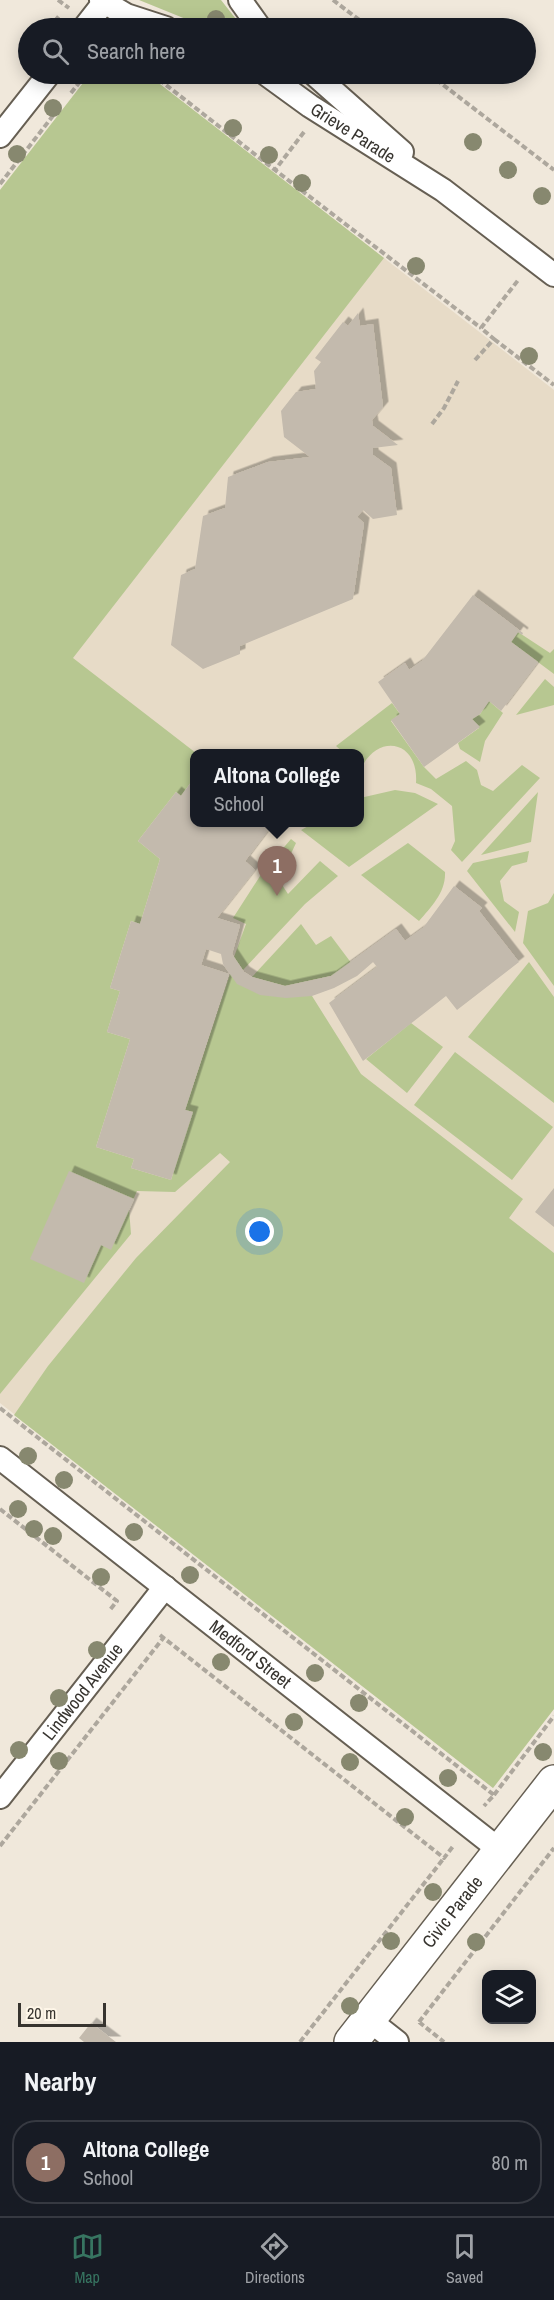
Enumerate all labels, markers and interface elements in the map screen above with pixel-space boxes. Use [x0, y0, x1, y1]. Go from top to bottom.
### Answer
search box [18, 18, 536, 84]
icon: search [39, 35, 72, 68]
text: Search here [87, 36, 185, 66]
street label: Grieve Parade [306, 96, 400, 169]
popup [190, 749, 364, 827]
text: Altona College [214, 760, 340, 790]
text: School [214, 790, 264, 817]
pin: 1 [258, 846, 296, 896]
your location [245, 1217, 274, 1246]
street label: Medford Street [204, 1614, 297, 1694]
street label: Lindwood Avenue [36, 1638, 128, 1745]
street label: Civic Parade [416, 1870, 488, 1953]
map controls [482, 1970, 536, 2024]
button: layers [482, 1970, 536, 2024]
scale bar [18, 2000, 106, 2028]
text: 20 m [27, 2002, 56, 2024]
text: Nearby [24, 2064, 96, 2099]
text: Altona College [83, 2134, 209, 2164]
text: 1 [41, 2149, 50, 2176]
text: 80 m [492, 2149, 528, 2176]
text: School [83, 2164, 133, 2191]
tab: Map [71, 2230, 104, 2288]
tab: Directions [245, 2230, 305, 2288]
tab: Saved [446, 2230, 483, 2288]

